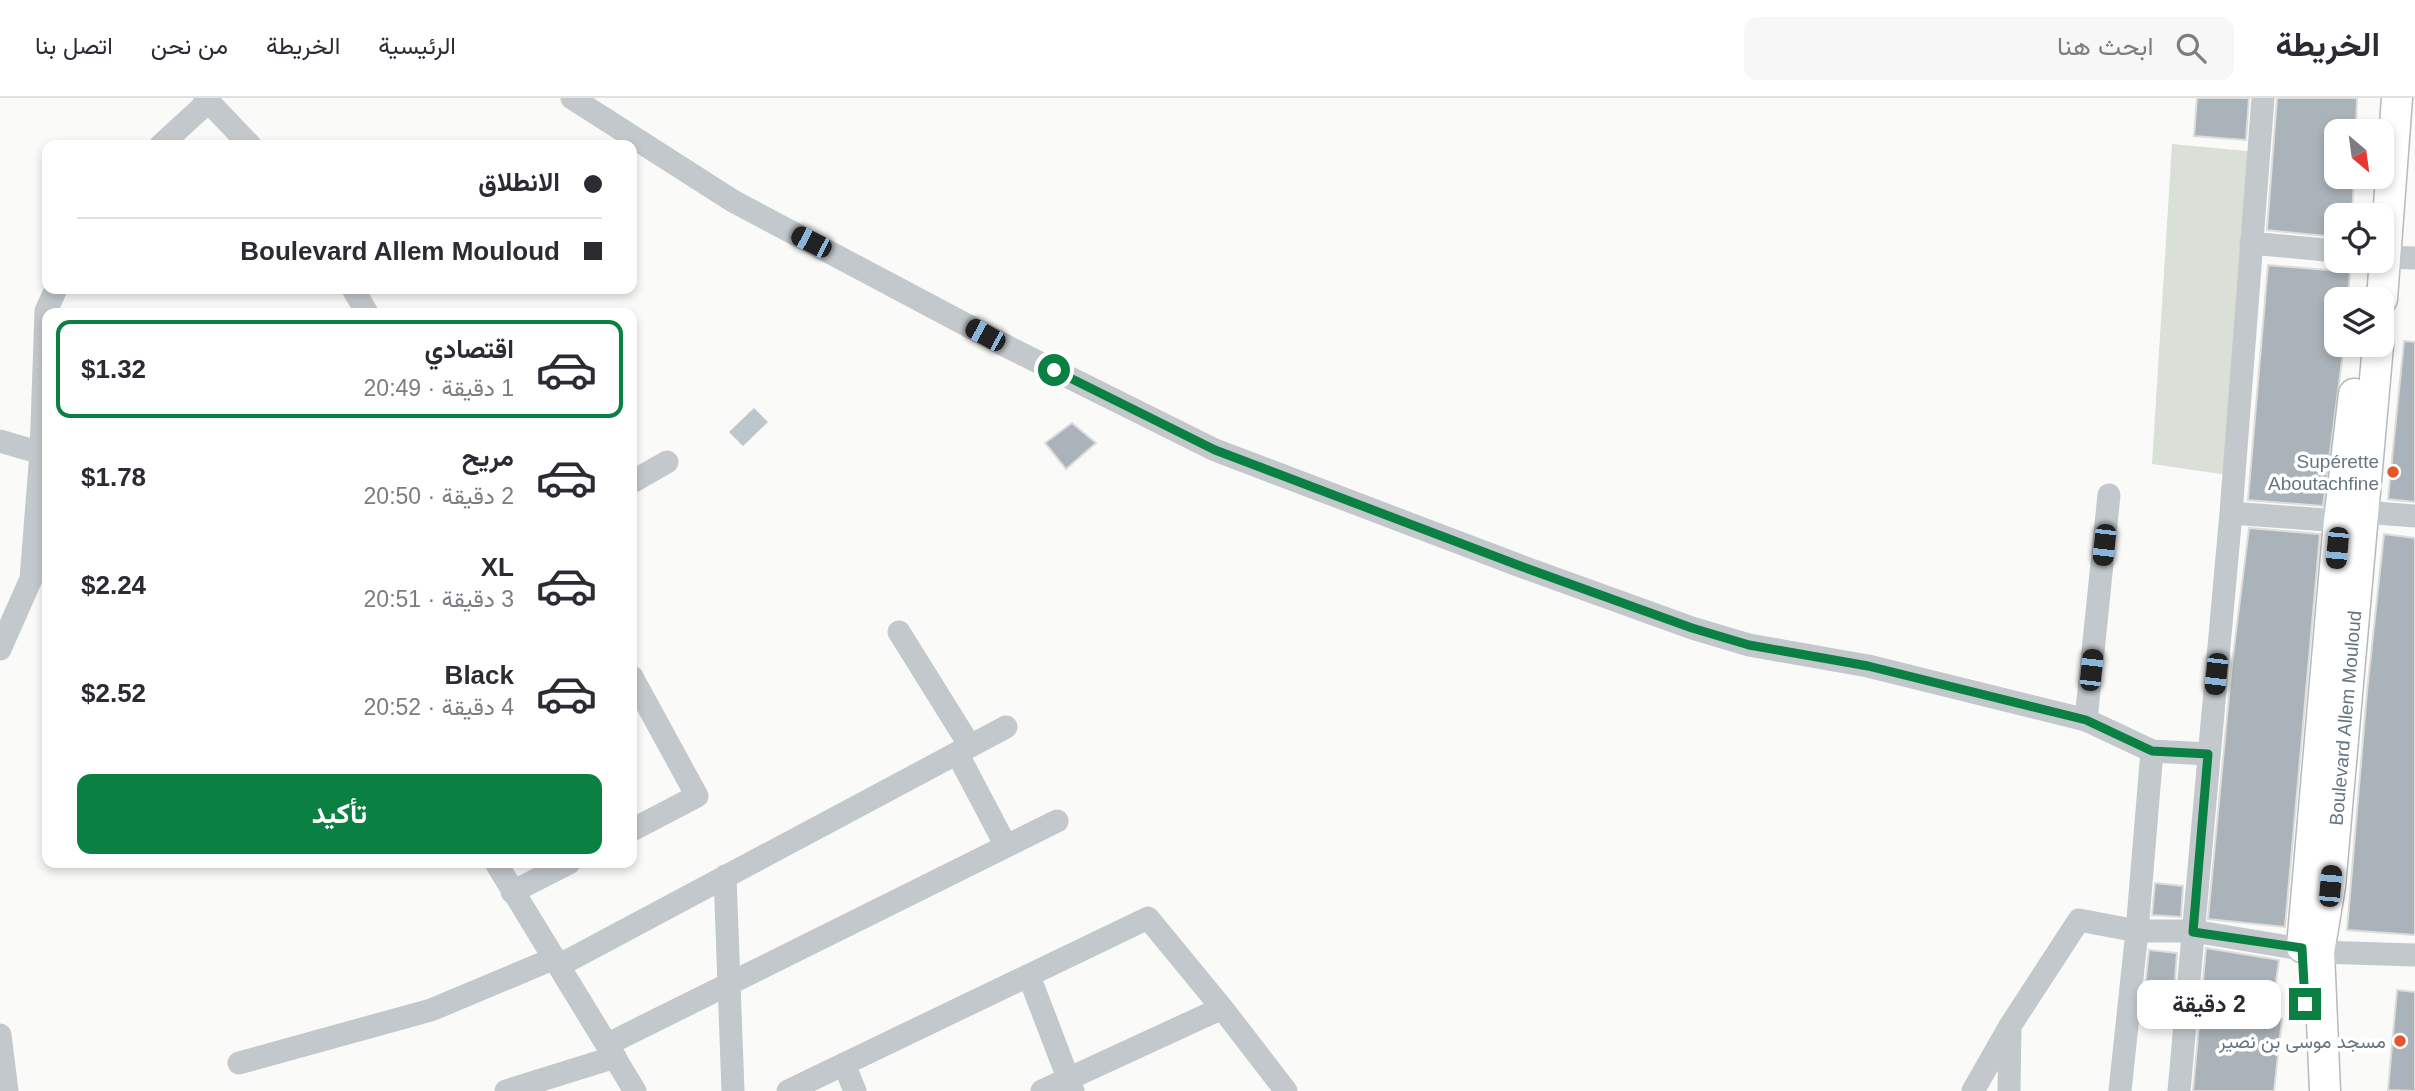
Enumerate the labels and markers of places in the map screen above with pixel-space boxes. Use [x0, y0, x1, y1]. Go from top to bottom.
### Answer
place label: Supérette Aboutachfine [2268, 451, 2379, 494]
marker: Supérette Aboutachfine [2385, 464, 2401, 480]
place label: مسجد موسى بن نصير [2218, 1031, 2386, 1053]
marker: مسجد موسى بن نصير [2392, 1033, 2408, 1049]

